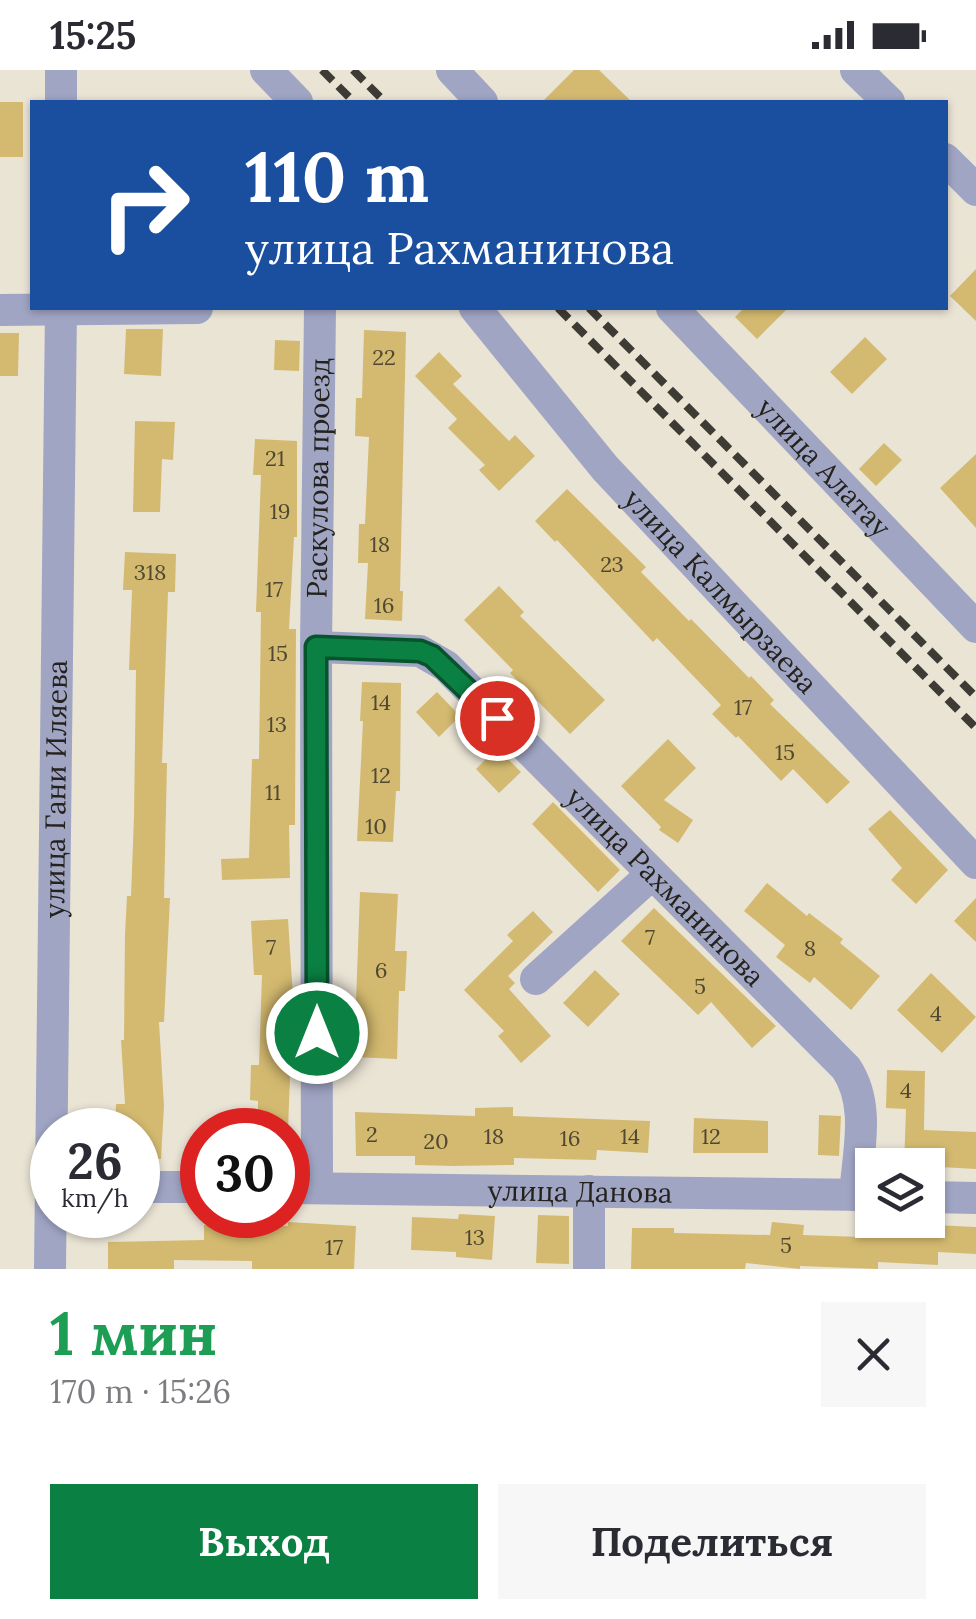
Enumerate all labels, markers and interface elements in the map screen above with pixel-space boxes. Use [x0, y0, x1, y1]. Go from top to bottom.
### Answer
text: 15:25 [50, 11, 136, 59]
text: 110 m [245, 132, 429, 221]
icon: right [80, 140, 210, 270]
text: улица Рахманинова [245, 219, 674, 276]
house number: 22 [372, 343, 396, 371]
street label: Раскулова проезд [299, 358, 337, 598]
street label: улица Алатау [749, 390, 899, 545]
house number: 21 [265, 444, 285, 472]
street label: улица Калмырзаева [616, 481, 825, 701]
house number: 19 [270, 497, 290, 525]
house number: 18 [370, 530, 390, 558]
house number: 23 [600, 550, 624, 578]
house number: 318 [134, 558, 166, 586]
house number: 17 [265, 575, 283, 603]
house number: 16 [374, 591, 394, 619]
house number: 15 [268, 639, 288, 667]
street label: улица Гани Иляева [36, 660, 75, 918]
pin [455, 676, 540, 761]
house number: 14 [371, 688, 391, 716]
icon: arrive [470, 691, 525, 746]
house number: 17 [734, 693, 752, 721]
house number: 13 [267, 710, 287, 738]
house number: 15 [775, 738, 795, 766]
house number: 12 [371, 761, 391, 789]
house number: 11 [265, 778, 281, 806]
street label: улица Рахманинова [558, 779, 772, 994]
house number: 10 [365, 812, 387, 840]
house number: 7 [645, 923, 655, 951]
house number: 7 [266, 933, 276, 961]
house number: 8 [804, 934, 816, 962]
house number: 6 [375, 956, 387, 984]
house number: 5 [694, 972, 706, 1000]
position arrow [265, 981, 369, 1085]
house number: 4 [930, 999, 942, 1027]
house number: 4 [900, 1076, 912, 1104]
speed limit sign: 30 [180, 1108, 310, 1238]
house number: 2 [366, 1120, 378, 1148]
house number: 18 [484, 1122, 504, 1150]
house number: 14 [620, 1122, 640, 1150]
house number: 12 [701, 1122, 721, 1150]
house number: 16 [560, 1124, 580, 1152]
house number: 20 [423, 1127, 449, 1155]
text: 26 [67, 1129, 123, 1193]
map controls [855, 1148, 945, 1238]
button: layers [855, 1148, 945, 1238]
street label: улица Данова [487, 1172, 672, 1211]
text: km/h [61, 1182, 129, 1214]
house number: 13 [465, 1223, 485, 1251]
house number: 5 [780, 1231, 792, 1259]
house number: 17 [325, 1233, 343, 1261]
text: 1 мин [50, 1295, 218, 1371]
button: close [821, 1302, 926, 1407]
text: 170 m · 15:26 [50, 1371, 231, 1412]
button: Выход [50, 1484, 478, 1599]
button: Поделиться [498, 1484, 926, 1599]

